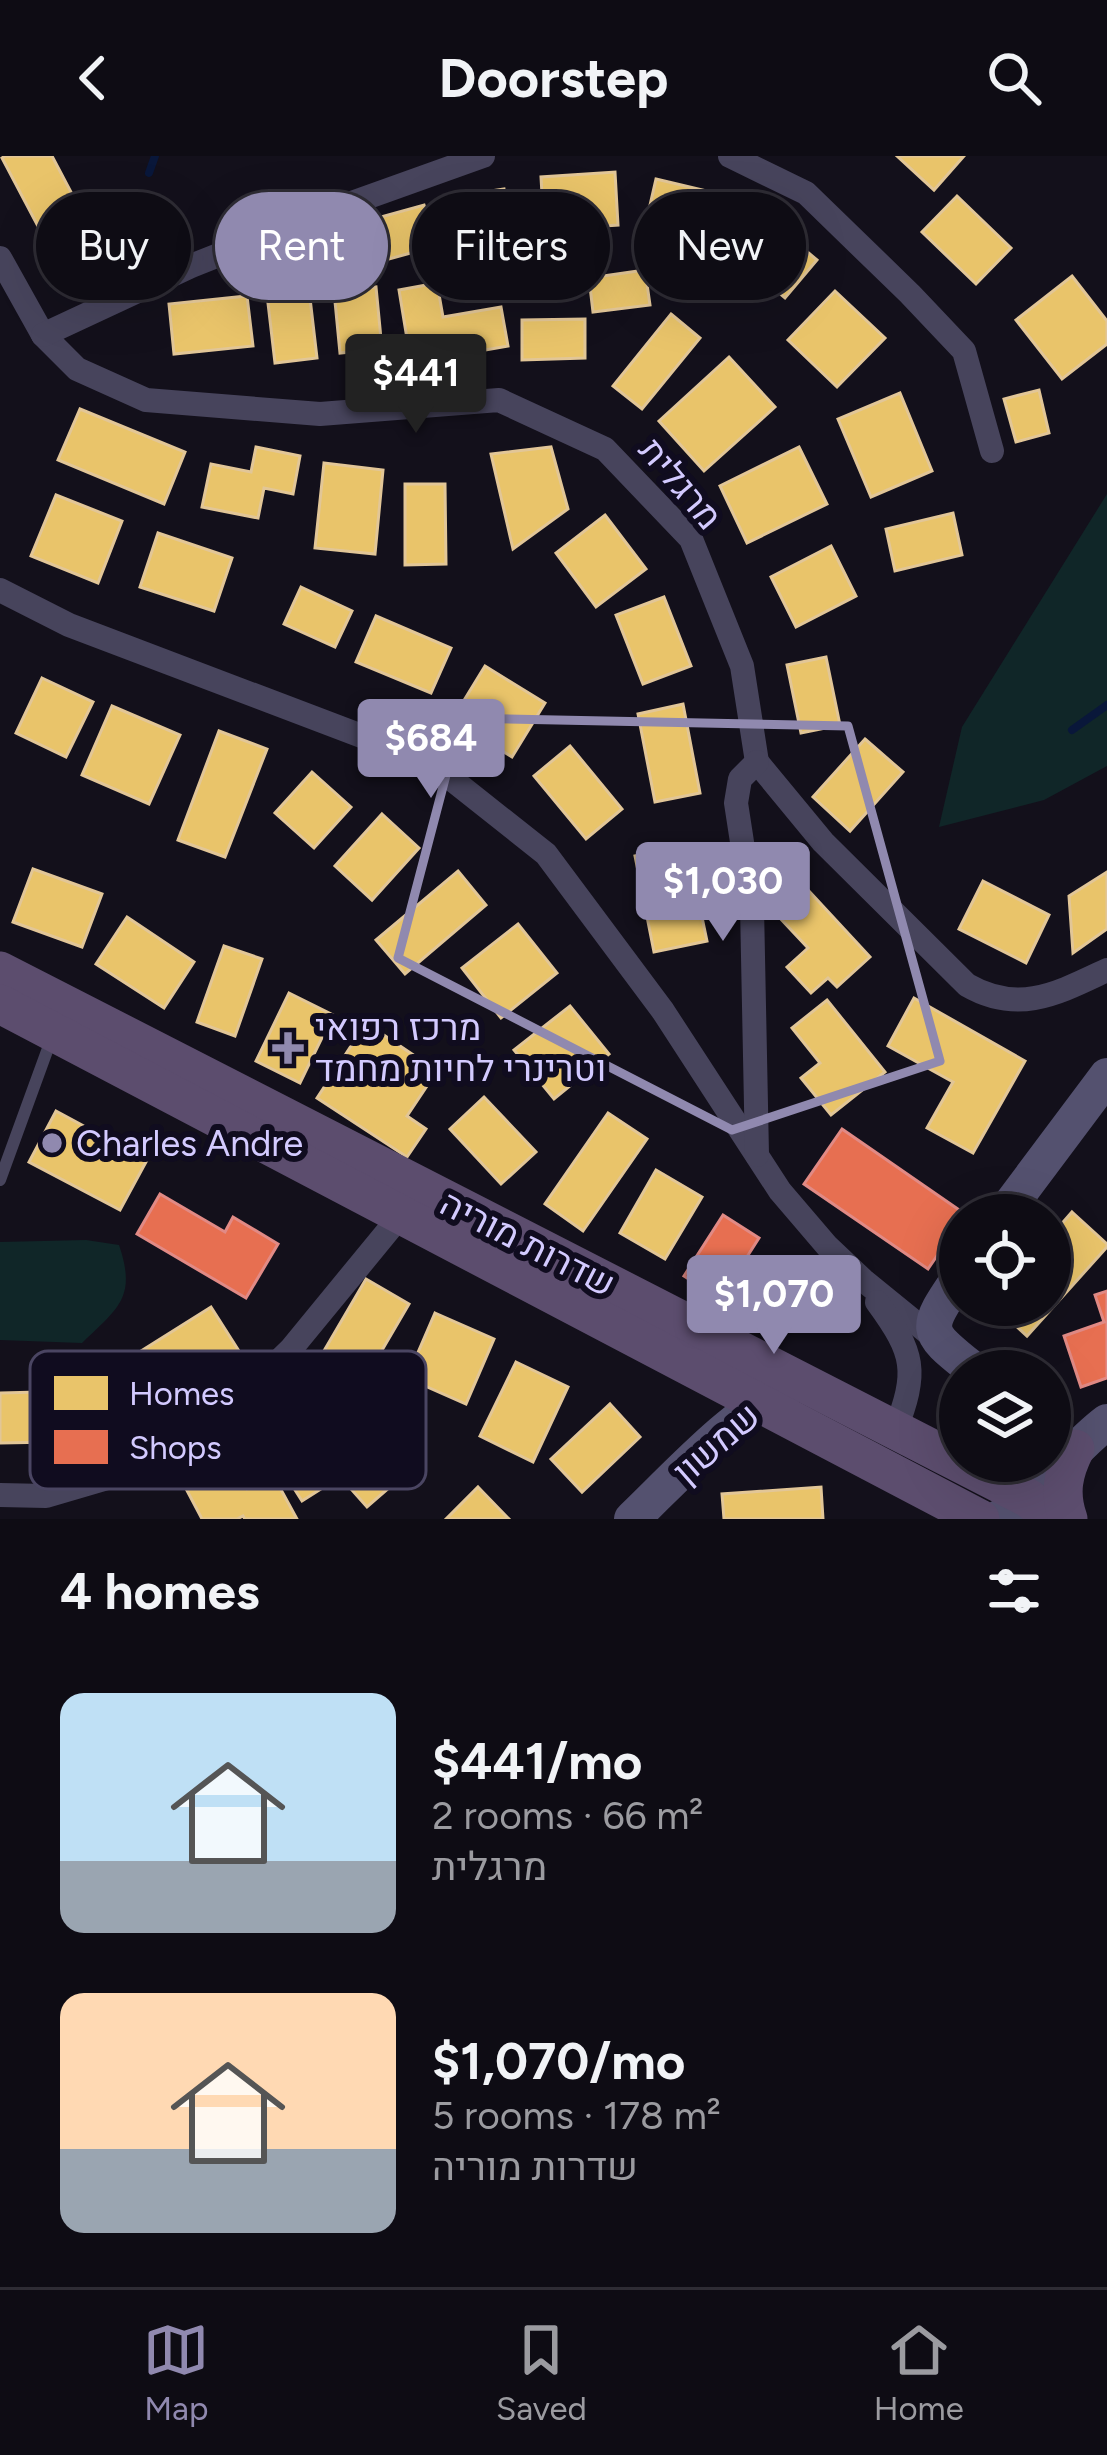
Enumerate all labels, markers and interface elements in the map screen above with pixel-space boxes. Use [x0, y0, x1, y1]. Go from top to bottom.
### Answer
icon: back [60, 45, 126, 111]
icon: search [981, 45, 1047, 111]
text: Doorstep [439, 46, 668, 111]
chip: Buy [36, 192, 191, 300]
chip: Rent [215, 192, 388, 300]
chip: Filters [412, 192, 610, 300]
chip: New [634, 192, 806, 300]
pin: $441 [345, 334, 487, 436]
text: $441 [372, 349, 460, 396]
street label: מרגלית [630, 429, 731, 538]
pin: $684 [360, 699, 502, 801]
text: $684 [385, 714, 477, 761]
pin: $1,030 [625, 842, 821, 944]
text: $1,030 [663, 857, 783, 904]
place label: מרכז רפואי וטרינרי לחיות מחמד [315, 1006, 606, 1090]
marker: מרכז רפואי וטרינרי לחיות מחמד [272, 1032, 304, 1064]
place label: Charles Andre [76, 1122, 303, 1165]
marker: Charles Andre [39, 1130, 65, 1156]
street label: שדרות מוריה [433, 1181, 622, 1306]
map controls [939, 1194, 1071, 1482]
button: locate [939, 1194, 1071, 1326]
pin: $1,070 [676, 1255, 872, 1357]
text: $1,070 [714, 1270, 834, 1317]
button: layers [939, 1350, 1071, 1482]
legend [30, 1351, 426, 1489]
text: Homes [129, 1374, 234, 1413]
street label: שמשון [664, 1394, 769, 1493]
text: Shops [129, 1428, 222, 1467]
icon: filters [981, 1558, 1047, 1624]
text: 4 homes [60, 1561, 260, 1622]
text: $441/mo [432, 1731, 642, 1792]
icon: home [156, 1741, 300, 1885]
text: 2 rooms · 66 m² [432, 1792, 703, 1839]
text: מרגלית [432, 1843, 547, 1890]
text: $1,070/mo [432, 2031, 685, 2092]
icon: home [156, 2041, 300, 2185]
text: 5 rooms · 178 m² [432, 2092, 721, 2139]
text: שדרות מוריה [432, 2143, 638, 2190]
tab: Map [143, 2317, 209, 2428]
tab: Saved [496, 2317, 587, 2428]
tab: Home [874, 2317, 964, 2428]

